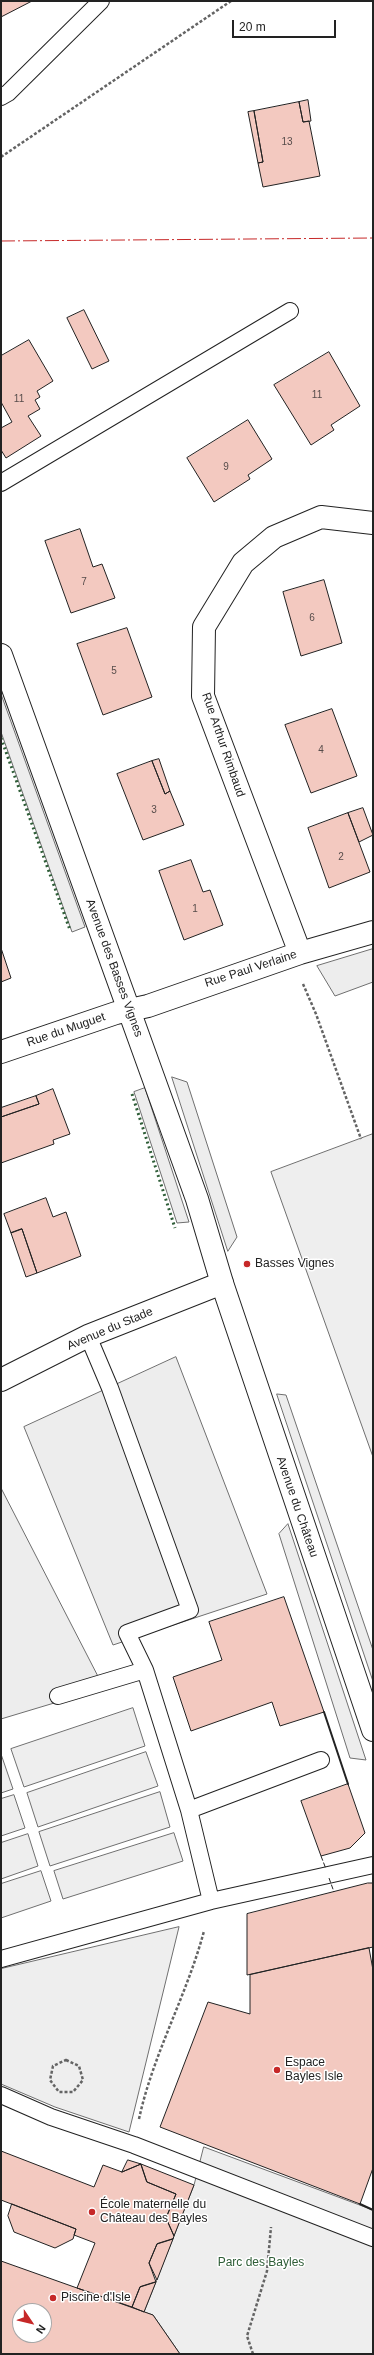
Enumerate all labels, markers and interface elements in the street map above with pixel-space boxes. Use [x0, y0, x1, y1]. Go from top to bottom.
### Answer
scale bar [234, 12, 338, 38]
text: 20 m [239, 20, 266, 34]
house number: 13 [281, 136, 293, 148]
house number: 11 [312, 389, 322, 401]
house number: 11 [14, 393, 24, 405]
house number: 9 [223, 461, 229, 473]
house number: 7 [81, 576, 87, 588]
house number: 6 [309, 612, 315, 624]
house number: 5 [111, 665, 117, 677]
street label: Rue Arthur Rimbaud [198, 691, 248, 799]
house number: 4 [318, 744, 324, 756]
house number: 3 [151, 804, 157, 816]
house number: 2 [338, 851, 344, 863]
street label: Avenue des Basses Vignes [82, 897, 146, 1039]
house number: 1 [192, 903, 198, 915]
street label: Rue Paul Verlaine [203, 947, 299, 991]
street label: Rue du Muguet [25, 1010, 107, 1050]
place label: Basses Vignes [255, 1257, 334, 1271]
marker: Basses Vignes [242, 1259, 252, 1269]
street label: Avenue du Stade [65, 1304, 155, 1354]
street label: Avenue du Château [273, 1455, 321, 1559]
place label: Espace Bayles Isle [285, 2056, 343, 2084]
marker: Espace Bayles Isle [272, 2065, 282, 2075]
place label: École maternelle du Château des Bayles [100, 2198, 207, 2226]
marker: École maternelle du Château des Bayles [87, 2207, 97, 2217]
park label: Parc des Bayles [218, 2256, 304, 2270]
place label: Piscine d'Isle [61, 2291, 131, 2305]
marker: Piscine d'Isle [48, 2293, 58, 2303]
north arrow [12, 2303, 52, 2343]
text: N [34, 2323, 48, 2336]

